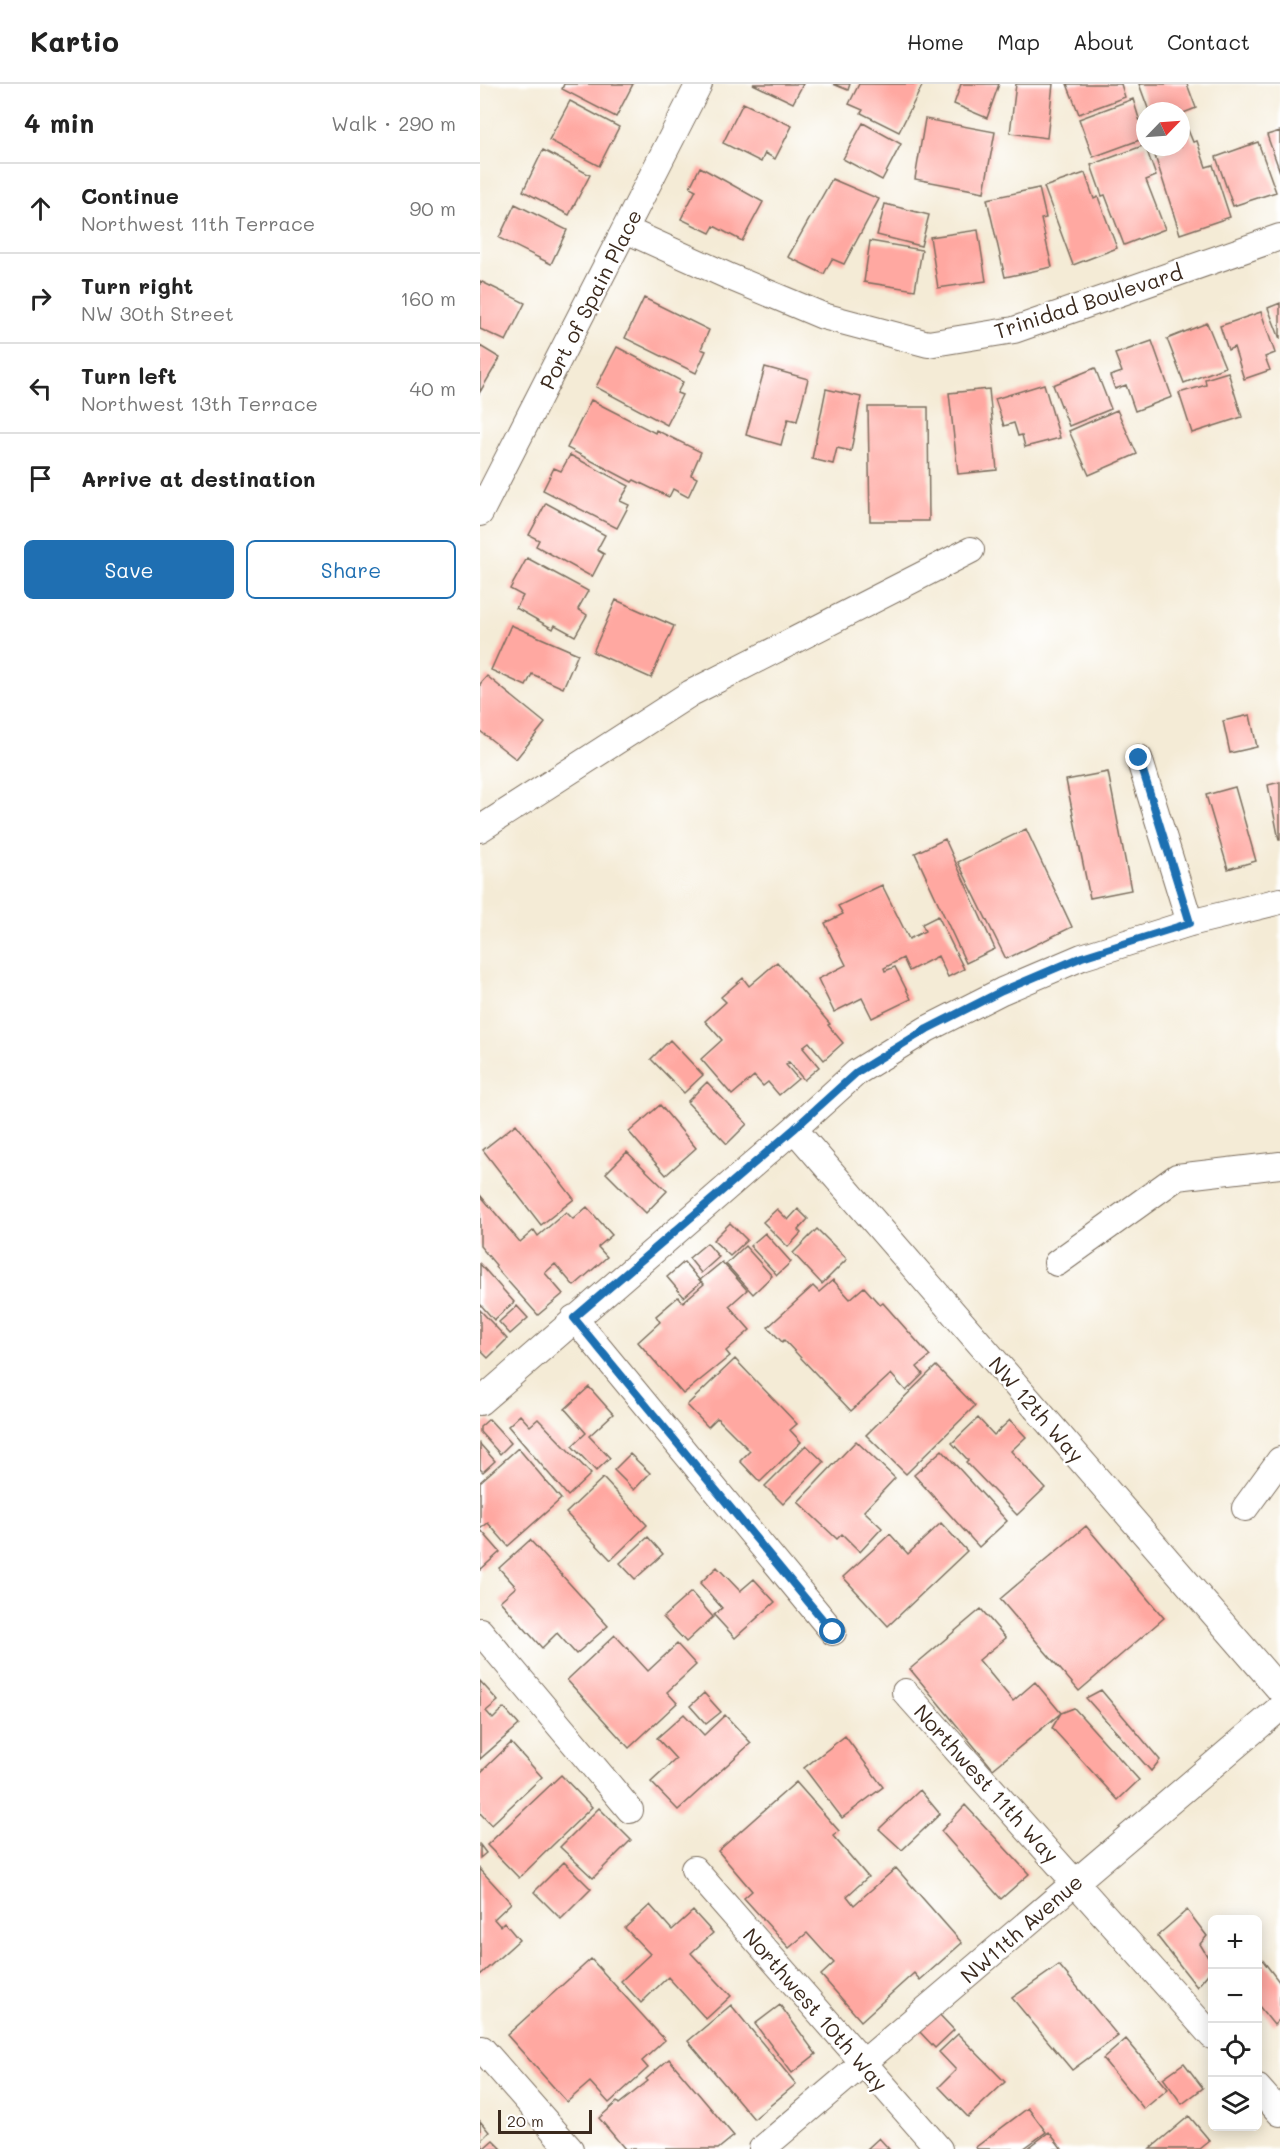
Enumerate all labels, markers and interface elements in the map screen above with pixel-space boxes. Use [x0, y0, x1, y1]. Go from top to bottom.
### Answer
text: Kartio [30, 23, 119, 59]
text: Home [907, 28, 964, 55]
text: Map [997, 28, 1040, 55]
text: About [1073, 28, 1134, 55]
text: Contact [1167, 28, 1250, 55]
north arrow [1136, 102, 1190, 156]
text: 4 min [24, 106, 94, 140]
text: Walk · 290 m [331, 110, 456, 136]
text: Continue [81, 181, 179, 210]
icon: ahead [24, 192, 57, 225]
text: 90 m [410, 195, 456, 221]
street label: Port of Spain Place [533, 205, 647, 393]
text: Northwest 11th Terrace [81, 210, 315, 236]
street label: Trinidad Boulevard [990, 258, 1186, 344]
text: Turn right [81, 271, 193, 300]
icon: right [24, 282, 57, 315]
text: 160 m [400, 285, 456, 311]
text: NW 30th Street [81, 300, 234, 326]
text: Turn left [81, 361, 177, 390]
icon: left [24, 372, 57, 405]
text: 40 m [410, 375, 456, 401]
text: Northwest 13th Terrace [81, 390, 318, 416]
icon: arrive [24, 462, 57, 495]
text: Arrive at destination [81, 464, 316, 493]
button: Save [24, 540, 234, 599]
button: Share [246, 540, 456, 599]
route end [1125, 744, 1151, 770]
street label: NW 12th Way [984, 1350, 1090, 1468]
route start [819, 1618, 845, 1644]
street label: Northwest 11th Way [909, 1698, 1065, 1868]
street label: NW11th Avenue [954, 1868, 1088, 1988]
map controls [1208, 1915, 1262, 2131]
button: + [1208, 1915, 1262, 1969]
street label: Northwest 10th Way [738, 1922, 894, 2096]
button: − [1208, 1969, 1262, 2023]
button: locate [1208, 2023, 1262, 2077]
button: layers [1208, 2077, 1262, 2131]
scale bar [498, 2107, 592, 2134]
text: 20 m [507, 2110, 544, 2131]

